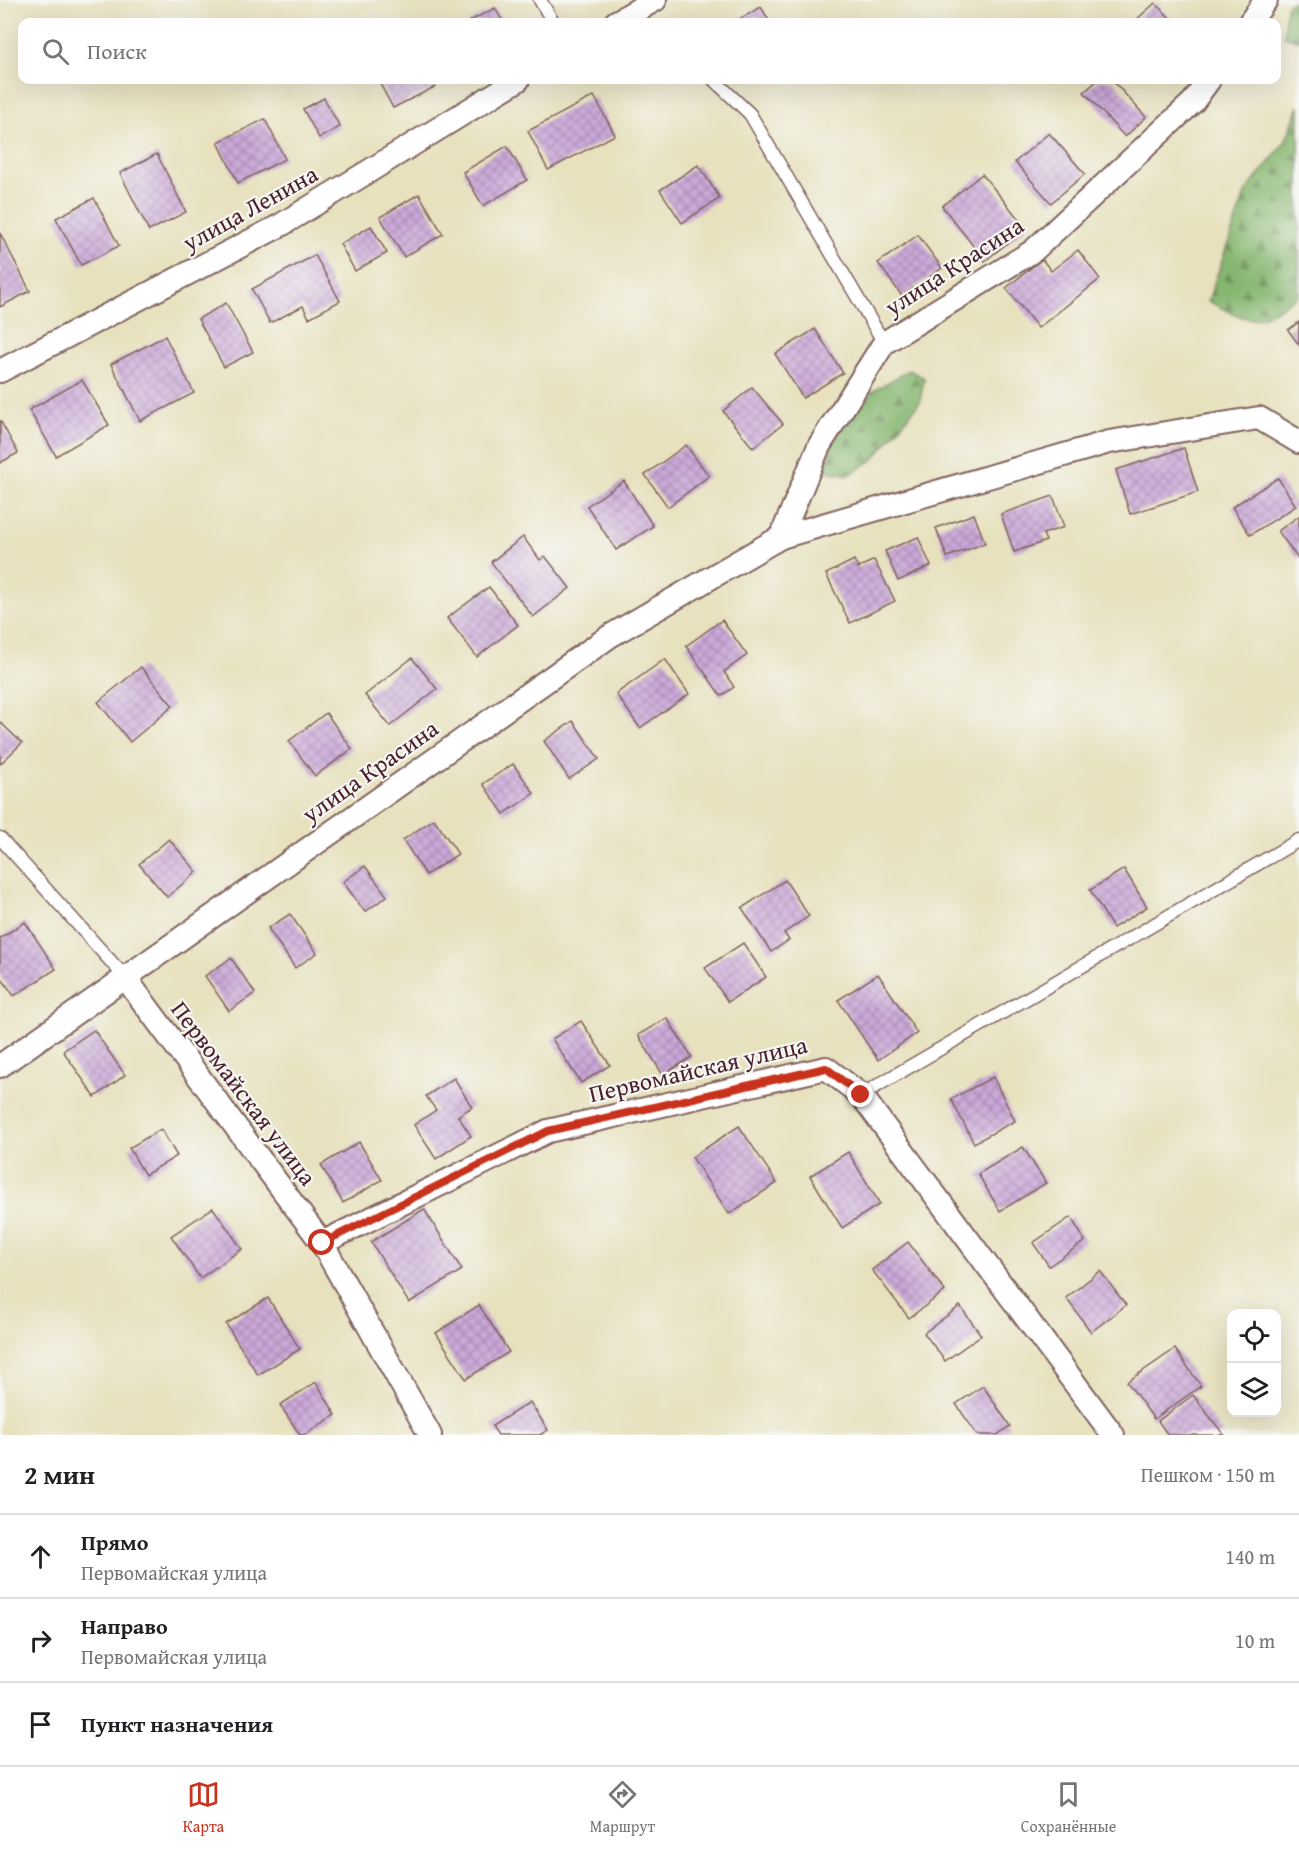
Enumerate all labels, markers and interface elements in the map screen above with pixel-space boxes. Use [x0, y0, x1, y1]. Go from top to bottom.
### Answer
search box [18, 18, 1281, 84]
icon: search [39, 35, 72, 68]
text: Поиск [87, 35, 147, 67]
street label: улица Ленина [175, 156, 325, 260]
street label: улица Красина [877, 208, 1031, 325]
street label: улица Красина [294, 711, 446, 832]
street label: Первомайская улица [163, 993, 326, 1193]
street label: Первомайская улица [585, 1027, 811, 1111]
route end [847, 1081, 873, 1107]
route start [308, 1229, 334, 1255]
map controls [1227, 1309, 1281, 1417]
button: locate [1227, 1309, 1281, 1363]
button: layers [1227, 1363, 1281, 1417]
text: 2 мин [24, 1455, 95, 1494]
text: Пешком · 150 m [1141, 1460, 1275, 1489]
text: Прямо [81, 1526, 148, 1558]
icon: ahead [24, 1540, 57, 1573]
text: 140 m [1225, 1542, 1275, 1571]
text: Первомайская улица [81, 1558, 267, 1587]
text: Направо [81, 1610, 168, 1642]
icon: right [24, 1624, 57, 1657]
text: 10 m [1235, 1626, 1275, 1655]
text: Первомайская улица [81, 1642, 267, 1671]
icon: arrive [24, 1708, 57, 1741]
text: Пункт назначения [81, 1708, 273, 1740]
tab: Карта [183, 1778, 224, 1838]
tab: Маршрут [590, 1778, 655, 1838]
tab: Сохранённые [1021, 1778, 1116, 1838]

